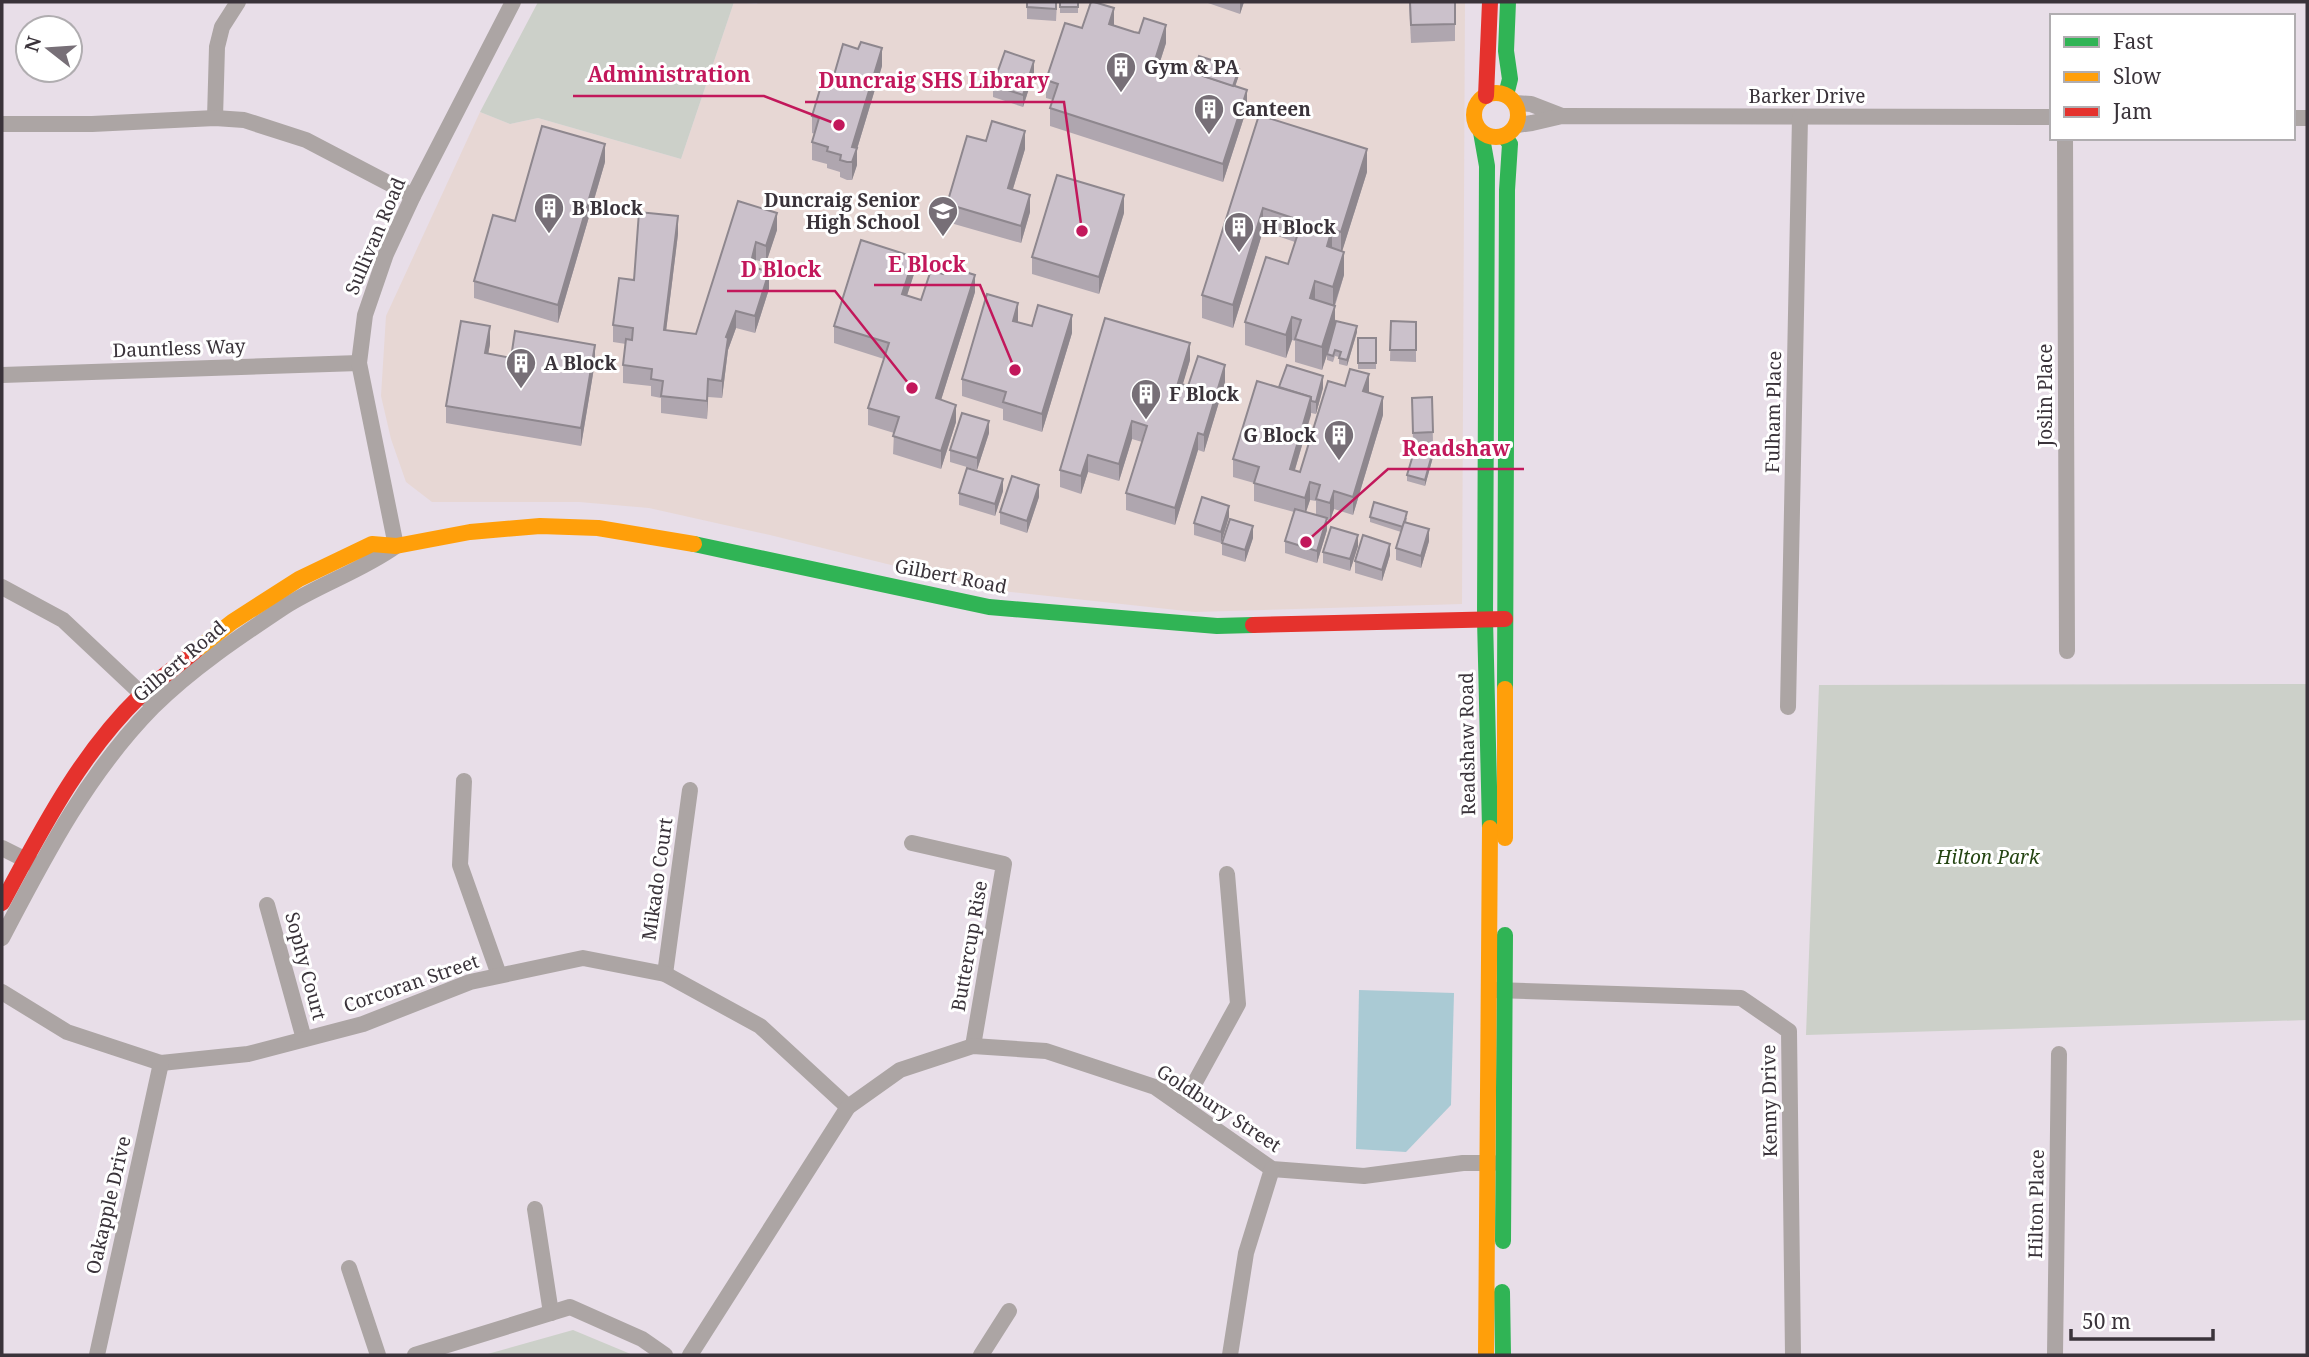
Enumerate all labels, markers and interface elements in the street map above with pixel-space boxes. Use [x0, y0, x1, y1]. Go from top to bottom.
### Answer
north arrow [14, 14, 84, 84]
legend [2050, 14, 2295, 140]
text: Fast [2113, 27, 2153, 55]
text: N [18, 33, 47, 55]
building icon: Gym & PA [1104, 50, 1138, 94]
callout: Administration [573, 54, 764, 96]
place label: Gym & PA [1144, 54, 1240, 80]
text: Administration [587, 60, 751, 88]
callout: Duncraig SHS Library [805, 60, 1064, 102]
text: Slow [2113, 62, 2162, 90]
text: Duncraig SHS Library [819, 66, 1050, 94]
street label: Barker Drive [1749, 83, 1865, 109]
building icon: Canteen [1192, 92, 1226, 136]
place label: Canteen [1232, 96, 1311, 122]
text: Jam [2112, 97, 2152, 125]
street label: Sullivan Road [339, 173, 412, 299]
place label: Duncraig Senior High School [764, 187, 920, 235]
building icon: B Block [532, 191, 566, 235]
school or university icon: Duncraig Senior High School [926, 194, 960, 238]
place label: B Block [572, 195, 644, 221]
building icon: H Block [1222, 210, 1256, 254]
place label: H Block [1262, 214, 1337, 240]
callout: E Block [874, 243, 980, 285]
callout: D Block [727, 249, 835, 291]
text: E Block [888, 250, 967, 278]
text: D Block [741, 255, 822, 283]
street label: Dauntless Way [112, 333, 246, 363]
street label: Joslin Place [2032, 343, 2058, 448]
building icon: A Block [504, 346, 538, 390]
place label: A Block [544, 350, 617, 376]
street label: Fulham Place [1759, 351, 1787, 473]
building icon: F Block [1129, 377, 1163, 421]
place label: F Block [1169, 381, 1240, 407]
building icon: G Block [1322, 418, 1356, 462]
place label: G Block [1243, 422, 1317, 448]
callout: Readshaw [1388, 427, 1524, 469]
text: Readshaw [1402, 434, 1510, 462]
street label: Gilbert Road [893, 552, 1010, 600]
street label: Gilbert Road [127, 614, 231, 708]
street label: Readshaw Road [1453, 672, 1481, 816]
street label: Mikado Court [636, 816, 679, 942]
park label: Hilton Park [1935, 844, 2041, 870]
street label: Buttercup Rise [945, 879, 993, 1013]
street label: Sophy Court [279, 909, 333, 1023]
street label: Corcoran Street [340, 948, 482, 1018]
street label: Kenny Drive [1755, 1044, 1783, 1158]
street label: Goldbury Street [1152, 1058, 1286, 1158]
street label: Oakapple Drive [79, 1133, 137, 1277]
street label: Hilton Place [2022, 1149, 2050, 1259]
scale bar [2071, 1298, 2213, 1342]
text: 50 m [2082, 1307, 2131, 1335]

